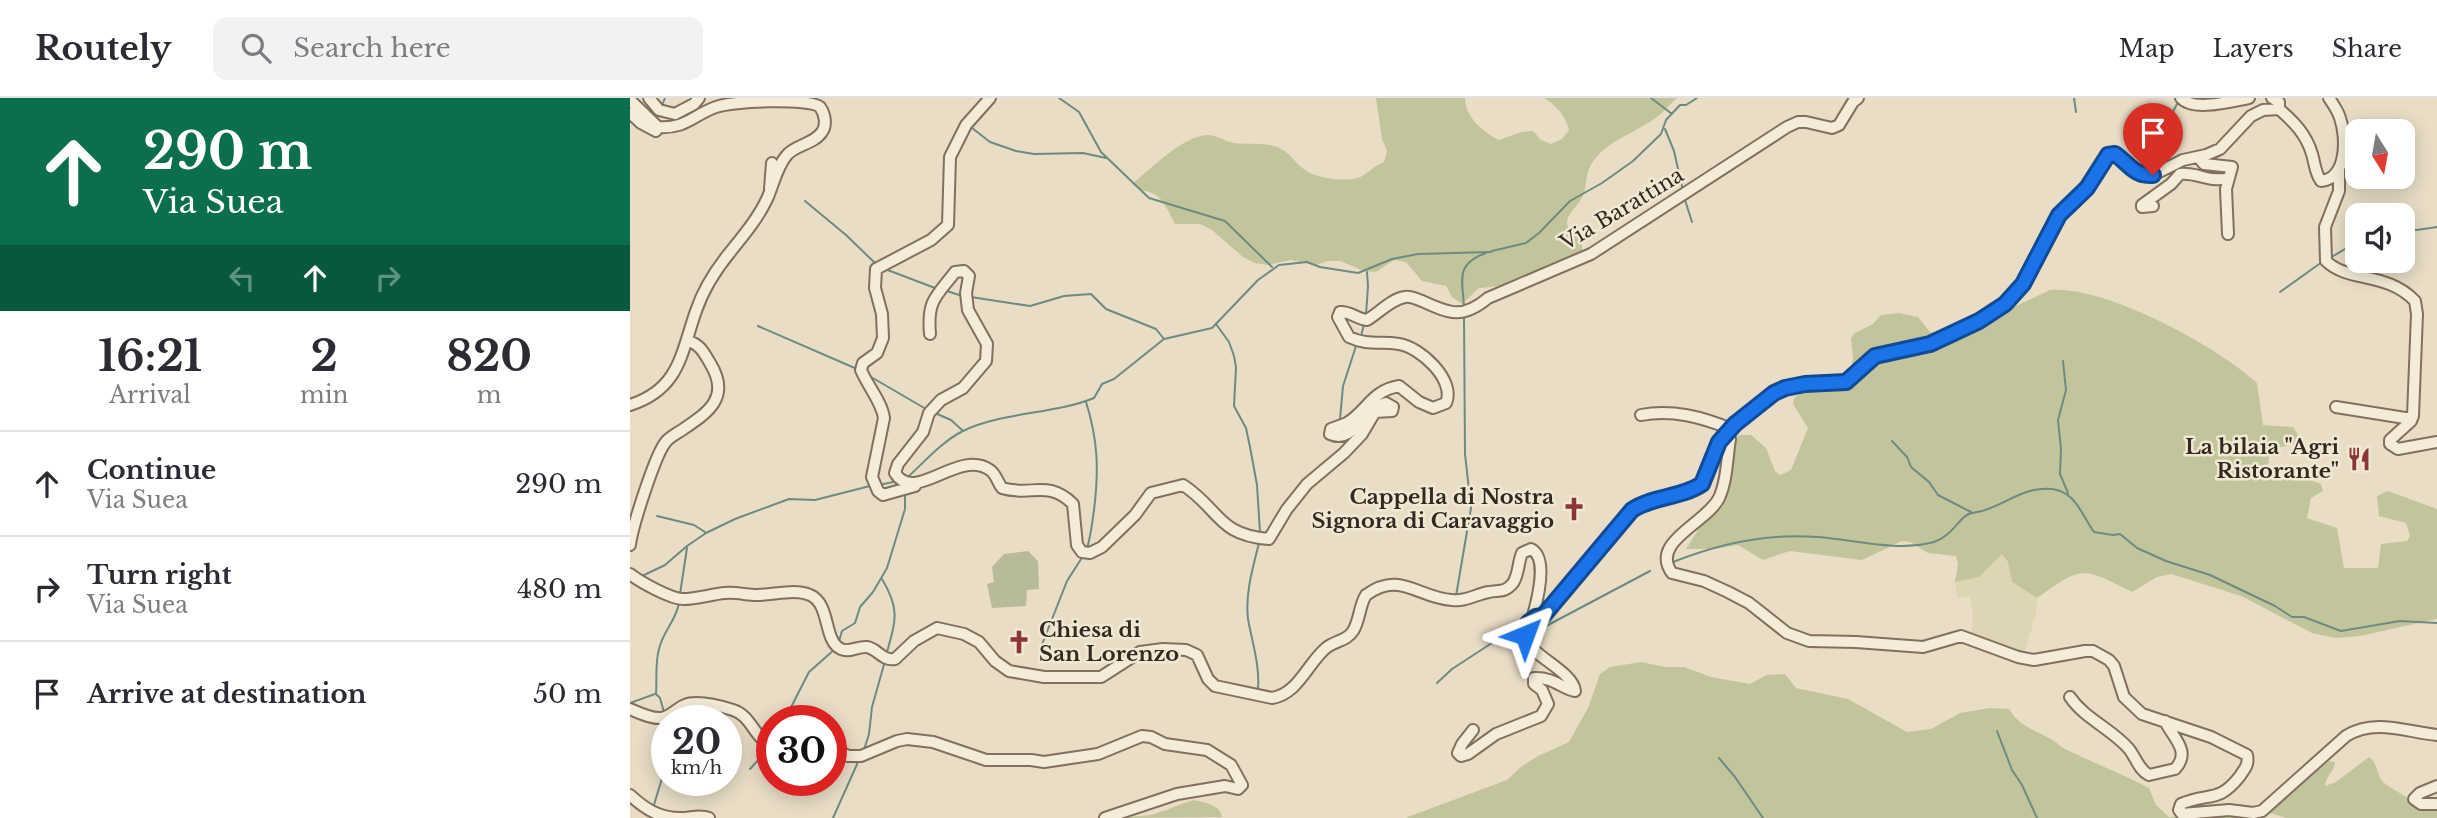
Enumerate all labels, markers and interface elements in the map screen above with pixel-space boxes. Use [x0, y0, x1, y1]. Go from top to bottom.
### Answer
search box [213, 17, 703, 80]
text: Routely [35, 28, 171, 69]
icon: search [237, 29, 275, 67]
text: Search here [293, 32, 451, 64]
text: Map [2119, 34, 2175, 63]
text: Layers [2213, 34, 2294, 63]
text: Share [2332, 34, 2402, 63]
pin [2123, 103, 2183, 175]
icon: arrive [2134, 114, 2172, 152]
north arrow [2345, 119, 2415, 189]
map controls [2345, 119, 2415, 273]
text: 290 m [143, 121, 312, 182]
icon: ahead [28, 126, 119, 217]
street label: Via Barattina [1555, 162, 1689, 257]
text: Via Suea [143, 182, 283, 222]
button: sound [2345, 203, 2415, 273]
icon: left [223, 259, 261, 297]
icon: ahead [296, 259, 334, 297]
icon: right [369, 259, 407, 297]
text: 16:21 [98, 330, 202, 382]
text: 2 [311, 330, 338, 382]
text: 820 [446, 330, 532, 382]
text: Arrival [109, 381, 191, 409]
text: min [300, 381, 348, 409]
text: m [477, 381, 502, 409]
place label: La bilaia "Agri Ristorante" [2185, 434, 2339, 484]
restaurant icon: La bilaia "Agri Ristorante" [2345, 445, 2373, 473]
text: Continue [87, 454, 216, 486]
icon: ahead [28, 465, 66, 503]
text: 290 m [515, 468, 602, 500]
place label: Cappella di Nostra Signora di Caravaggio [1311, 484, 1554, 534]
text: Via Suea [87, 486, 188, 514]
church icon: Cappella di Nostra Signora di Caravaggio [1560, 495, 1588, 523]
text: Turn right [87, 559, 232, 591]
icon: right [28, 570, 66, 608]
text: 480 m [517, 573, 602, 605]
text: Via Suea [87, 591, 188, 619]
position arrow [1488, 598, 1562, 672]
place label: Chiesa di San Lorenzo [1039, 617, 1179, 667]
church icon: Chiesa di San Lorenzo [1005, 628, 1033, 656]
icon: arrive [28, 675, 66, 713]
text: Arrive at destination [87, 678, 367, 710]
text: 50 m [533, 678, 602, 710]
speed limit sign: 30 [756, 705, 847, 796]
text: 20 [672, 720, 721, 763]
text: km/h [671, 757, 722, 779]

